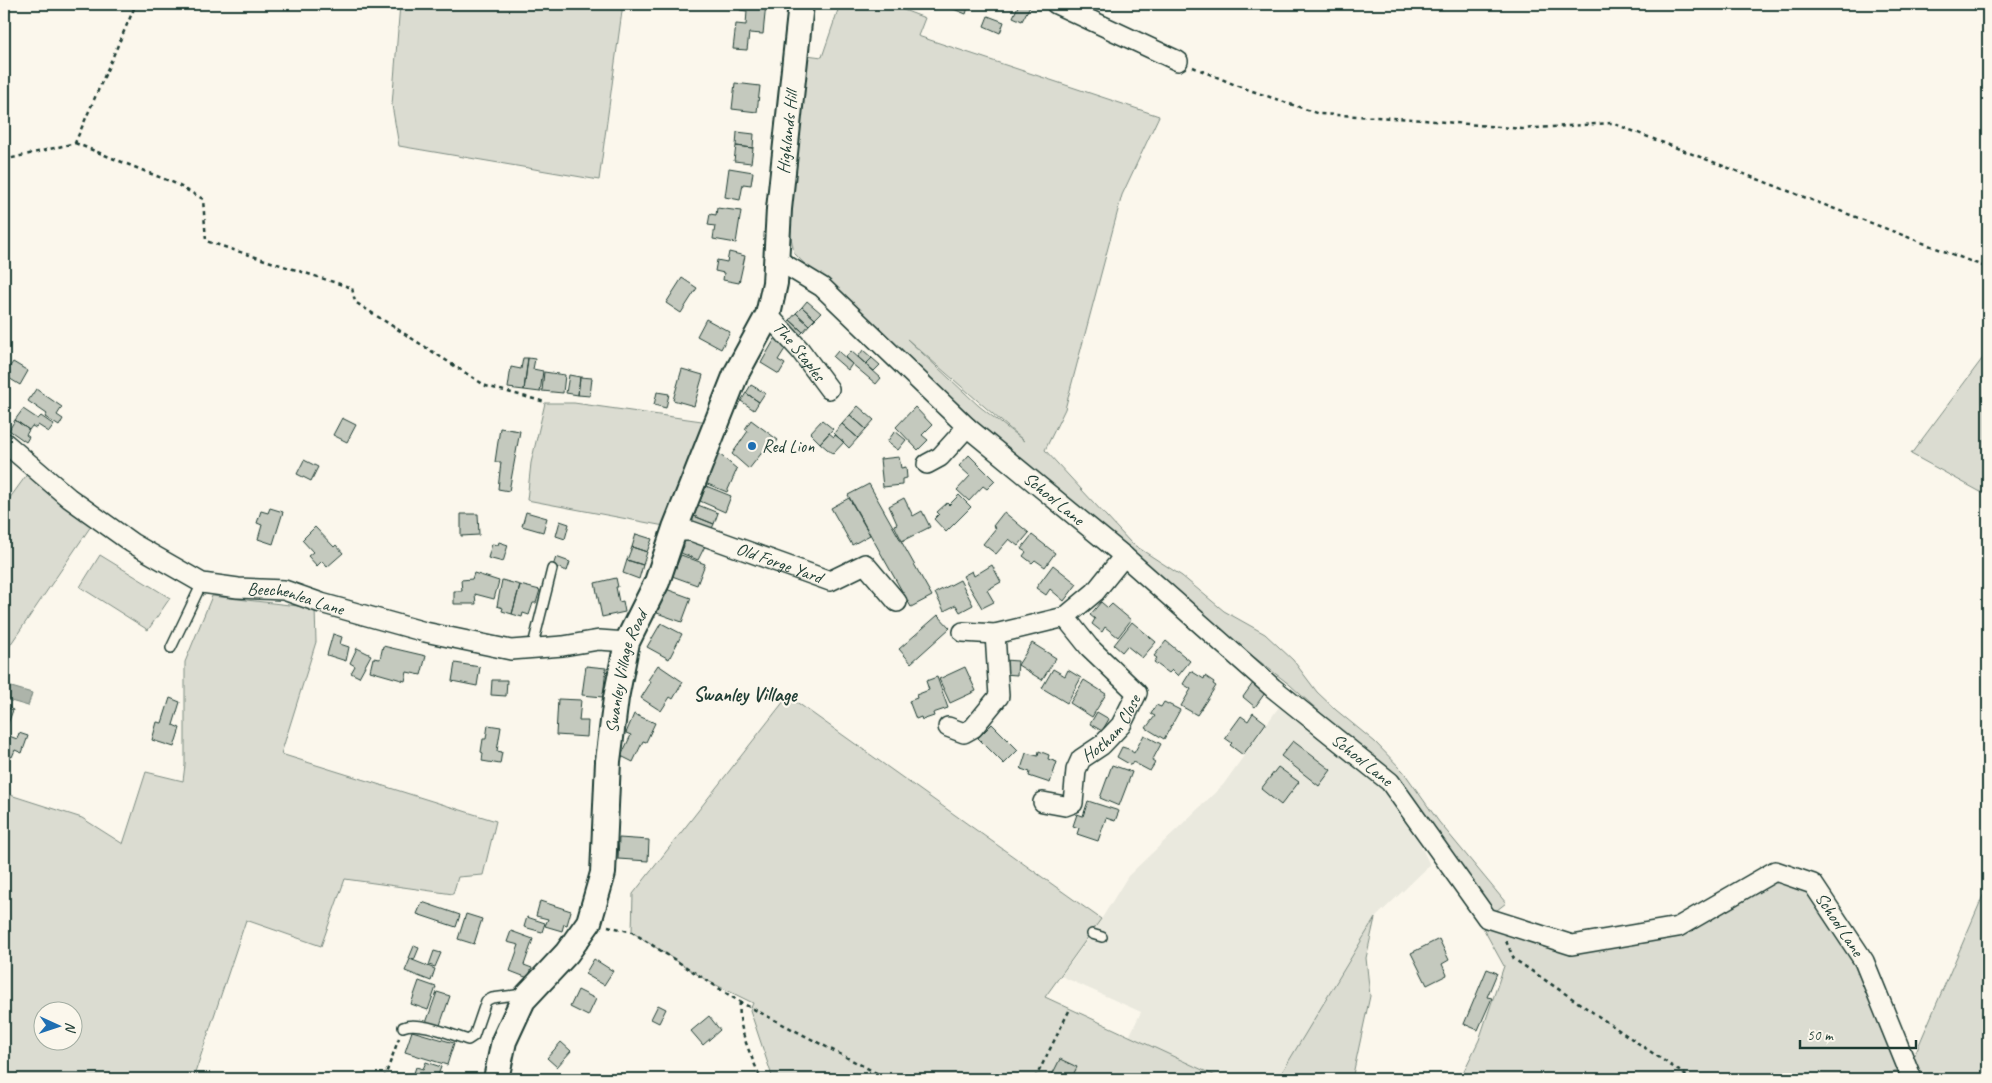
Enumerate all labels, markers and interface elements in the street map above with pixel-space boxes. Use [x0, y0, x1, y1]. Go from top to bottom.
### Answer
street label: Highlands Hill [772, 86, 803, 175]
street label: The Staples [768, 317, 831, 387]
place label: Red Lion [762, 435, 815, 457]
marker: Red Lion [746, 440, 758, 452]
street label: School Lane [1019, 467, 1090, 531]
street label: Old Forge Yard [733, 537, 828, 589]
street label: Beechenlea Lane [247, 577, 347, 620]
street label: Swanley Village Road [601, 604, 653, 734]
district label: Swanley Village [693, 682, 798, 707]
street label: Hotham Close [1077, 690, 1146, 767]
street label: School Lane [1327, 728, 1398, 791]
street label: School Lane [1811, 888, 1869, 961]
north arrow [32, 1000, 82, 1050]
scale bar [1800, 1018, 1916, 1050]
text: N [62, 1022, 79, 1034]
text: 50 m [1807, 1026, 1834, 1045]

